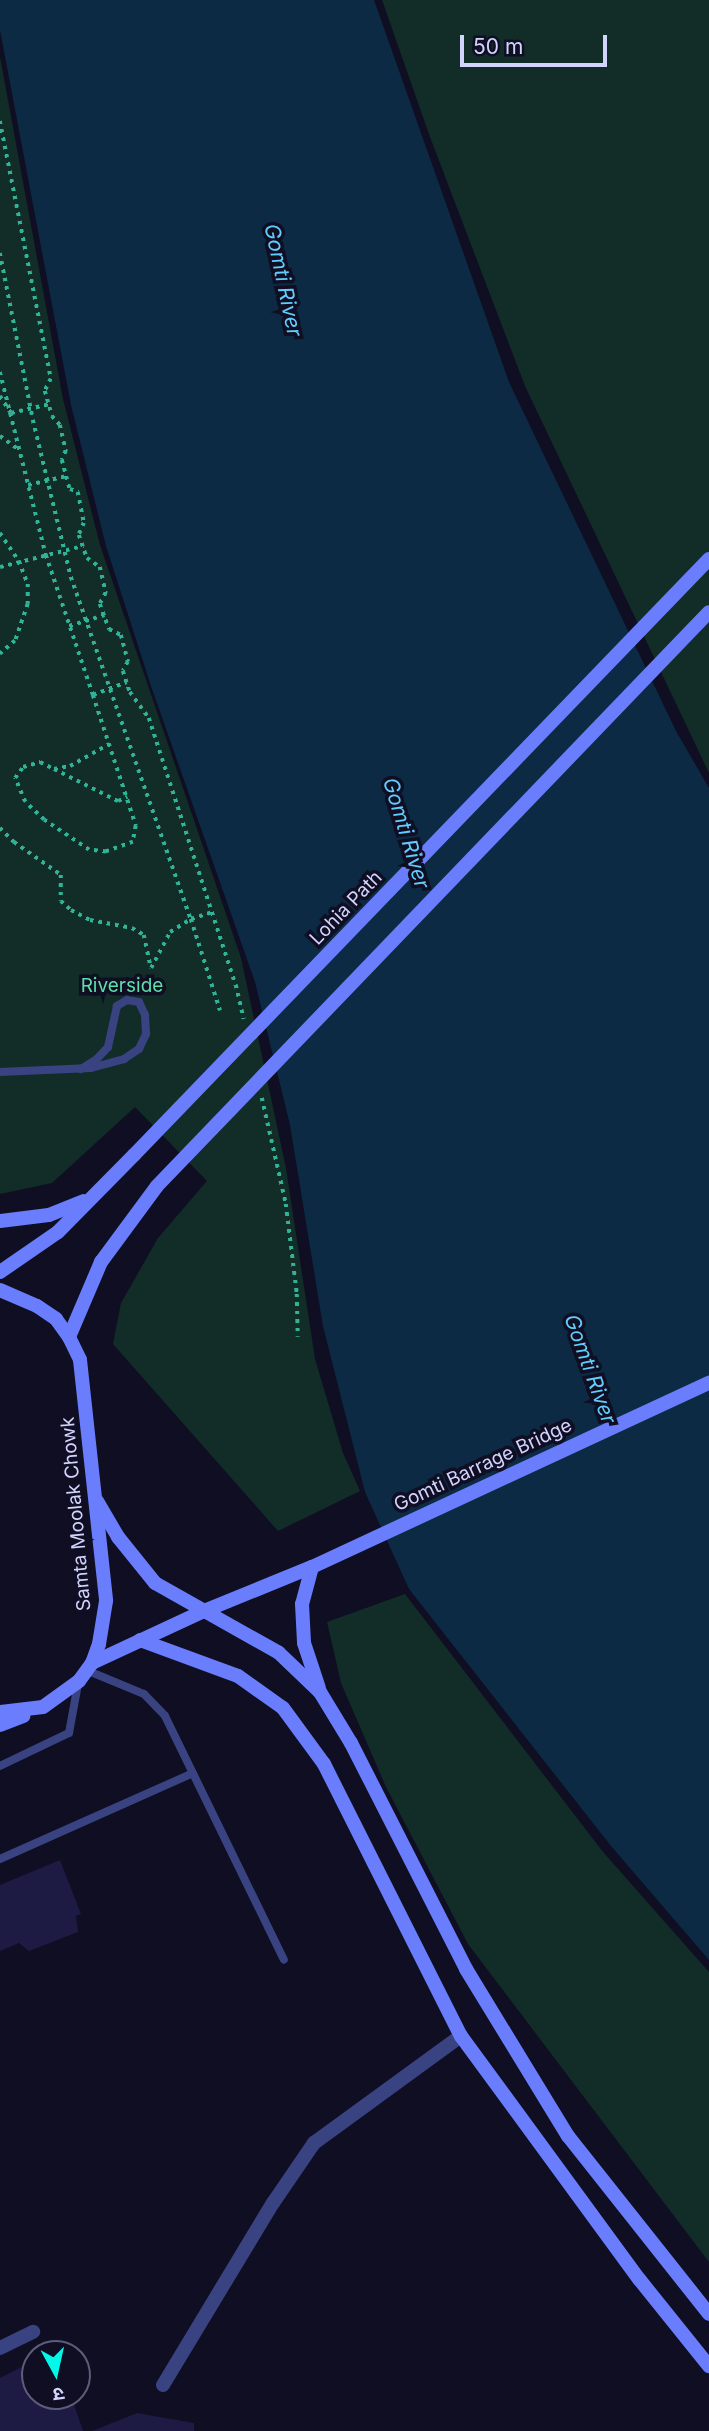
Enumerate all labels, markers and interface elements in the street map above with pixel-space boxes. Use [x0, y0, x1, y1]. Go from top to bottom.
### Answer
scale bar [464, 21, 611, 65]
text: 50 m [473, 34, 523, 59]
water label: Gomti River [259, 221, 307, 339]
water label: Gomti River [377, 775, 435, 891]
street label: Lohia Path [305, 866, 387, 950]
park label: Riverside [81, 975, 163, 997]
water label: Gomti River [559, 1311, 621, 1427]
street label: Gomti Barrage Bridge [390, 1414, 576, 1516]
street label: Samta Moolak Chowk [56, 1416, 96, 1612]
north arrow [21, 2340, 91, 2410]
text: उ [52, 2382, 66, 2406]

